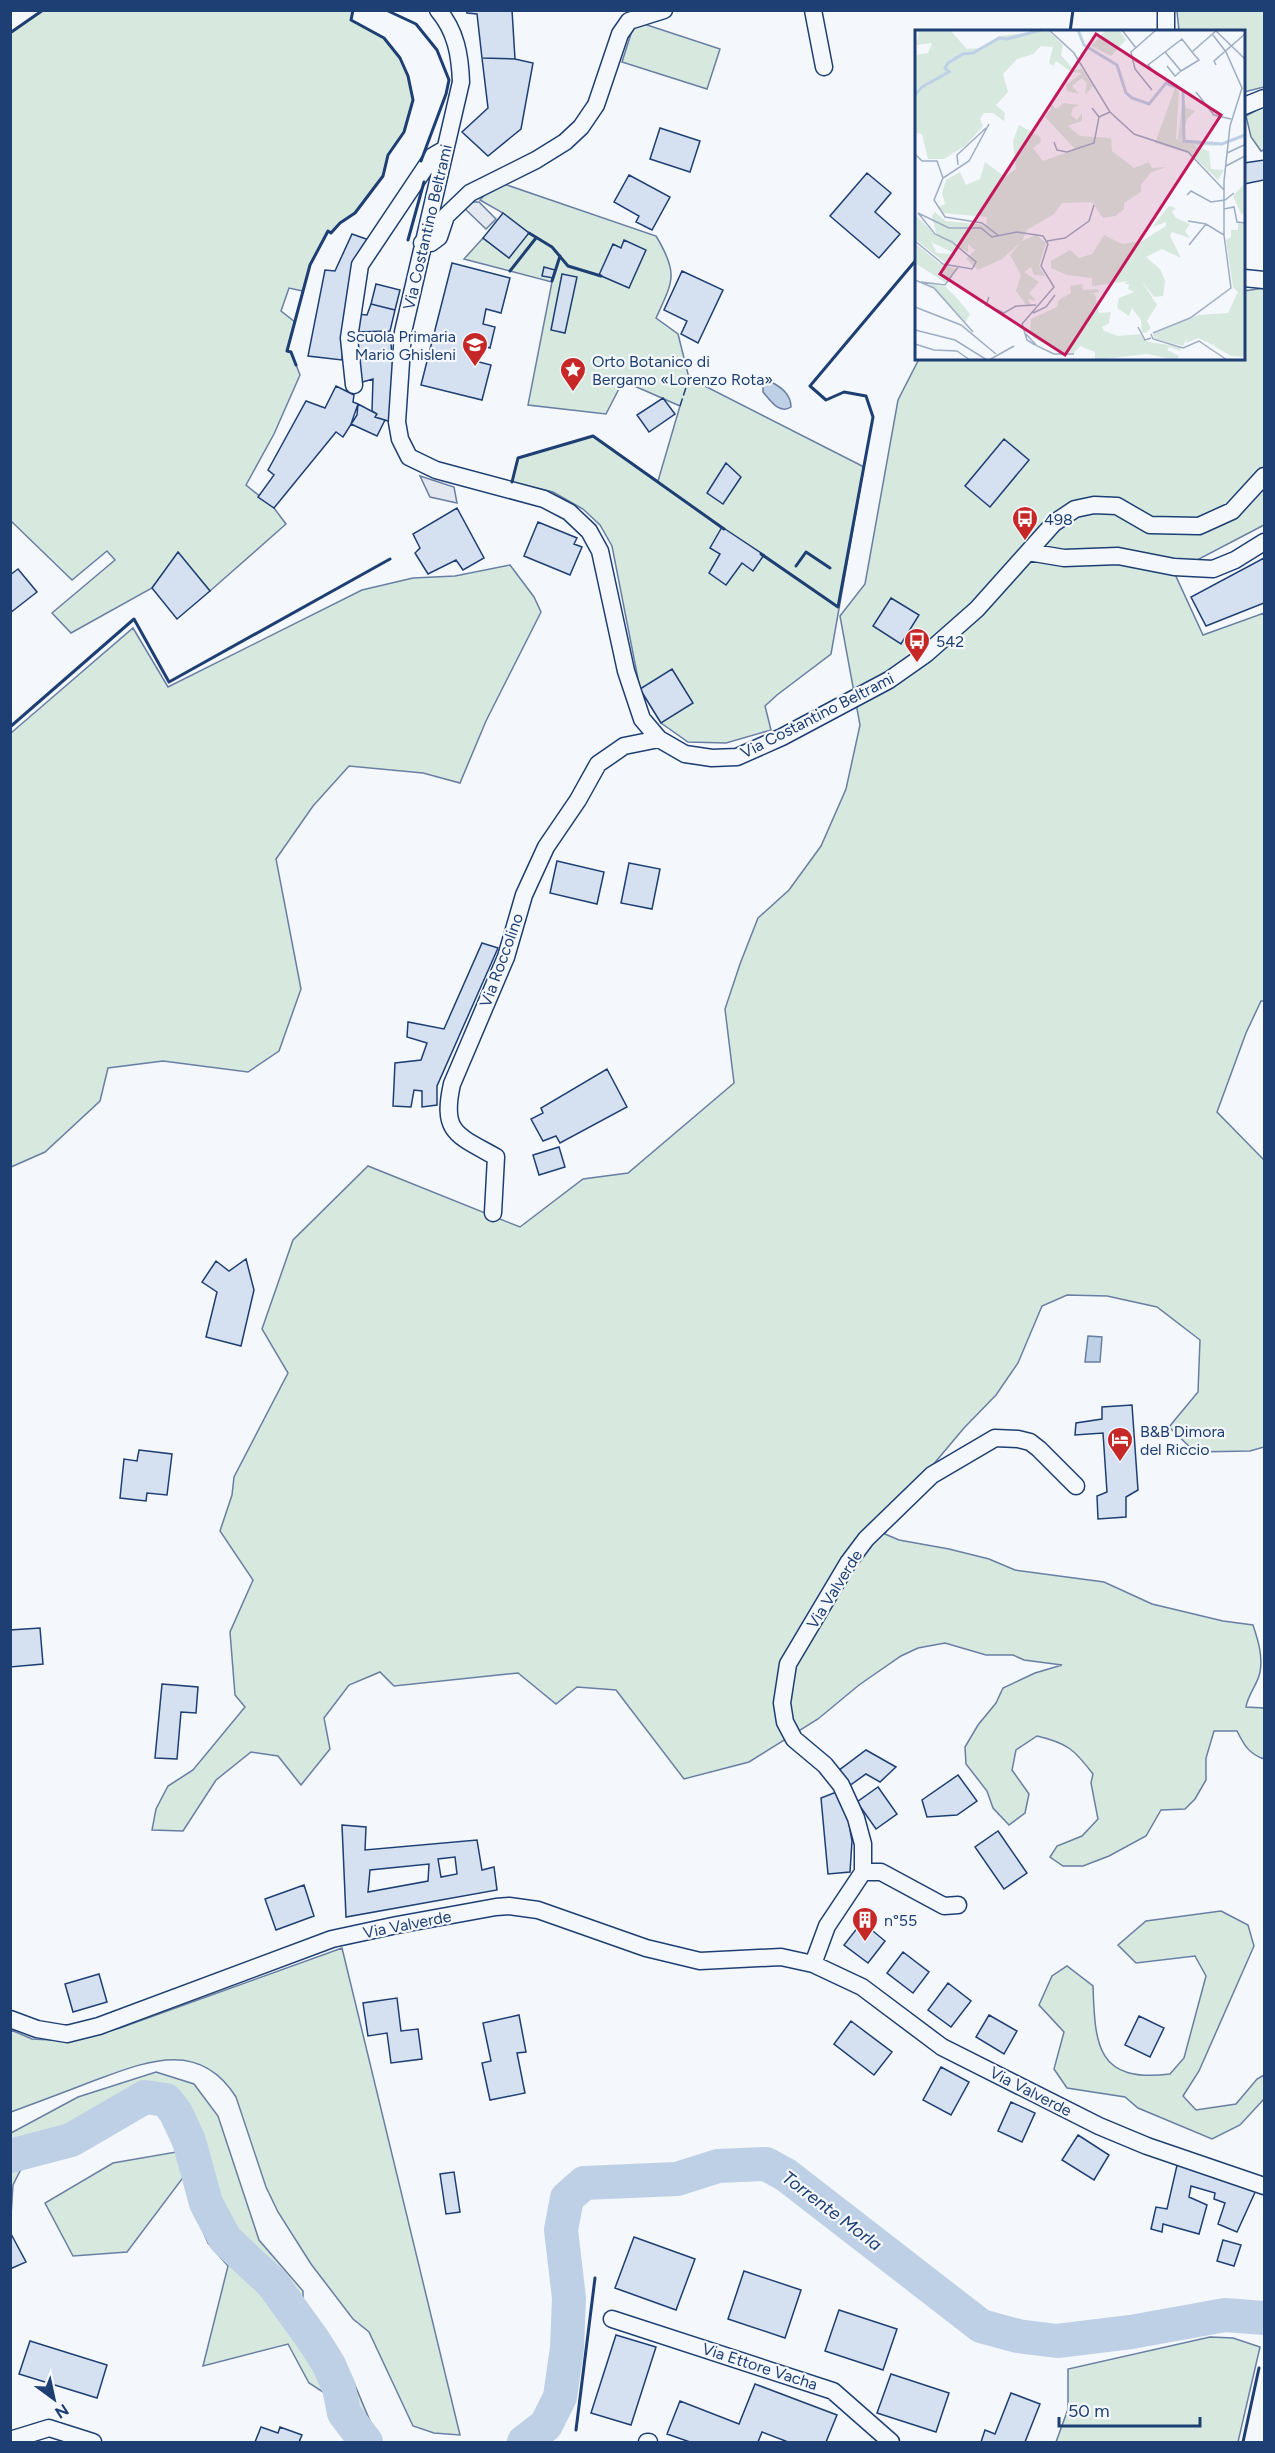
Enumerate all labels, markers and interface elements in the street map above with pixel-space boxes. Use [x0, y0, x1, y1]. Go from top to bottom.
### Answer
inset map [915, 30, 1245, 360]
street label: Via Costantino Beltrami [399, 143, 456, 312]
place label: Scuola Primaria Mario Ghisleni [346, 327, 456, 364]
school or university icon: Scuola Primaria Mario Ghisleni [460, 330, 490, 368]
place label: Orto Botanico di Bergamo «Lorenzo Rota» [592, 352, 773, 389]
place icon: Orto Botanico di Bergamo «Lorenzo Rota» [558, 355, 588, 393]
bus stop icon: 498 [1010, 504, 1040, 542]
place label: 498 [1044, 510, 1073, 529]
bus stop icon: 542 [902, 626, 932, 664]
place label: 542 [936, 632, 964, 651]
street label: Via Costantino Beltrami [738, 669, 897, 762]
street label: Via Roccolino [476, 911, 527, 1010]
place label: B&B Dimora del Riccio [1140, 1422, 1225, 1459]
hotel icon: B&B Dimora del Riccio [1105, 1425, 1135, 1463]
street label: Via Valverde [803, 1546, 866, 1632]
building icon: n°55 [850, 1905, 880, 1943]
street label: Via Valverde [361, 1907, 453, 1942]
place label: n°55 [884, 1911, 917, 1930]
street label: Via Valverde [987, 2063, 1075, 2120]
water label: Torrente Morla [778, 2166, 886, 2256]
street label: Via Ettore Vacha [700, 2339, 820, 2394]
north arrow [24, 2369, 84, 2429]
scale bar [1059, 2390, 1200, 2428]
text: N [52, 2400, 72, 2422]
text: 50 m [1068, 2400, 1110, 2422]

